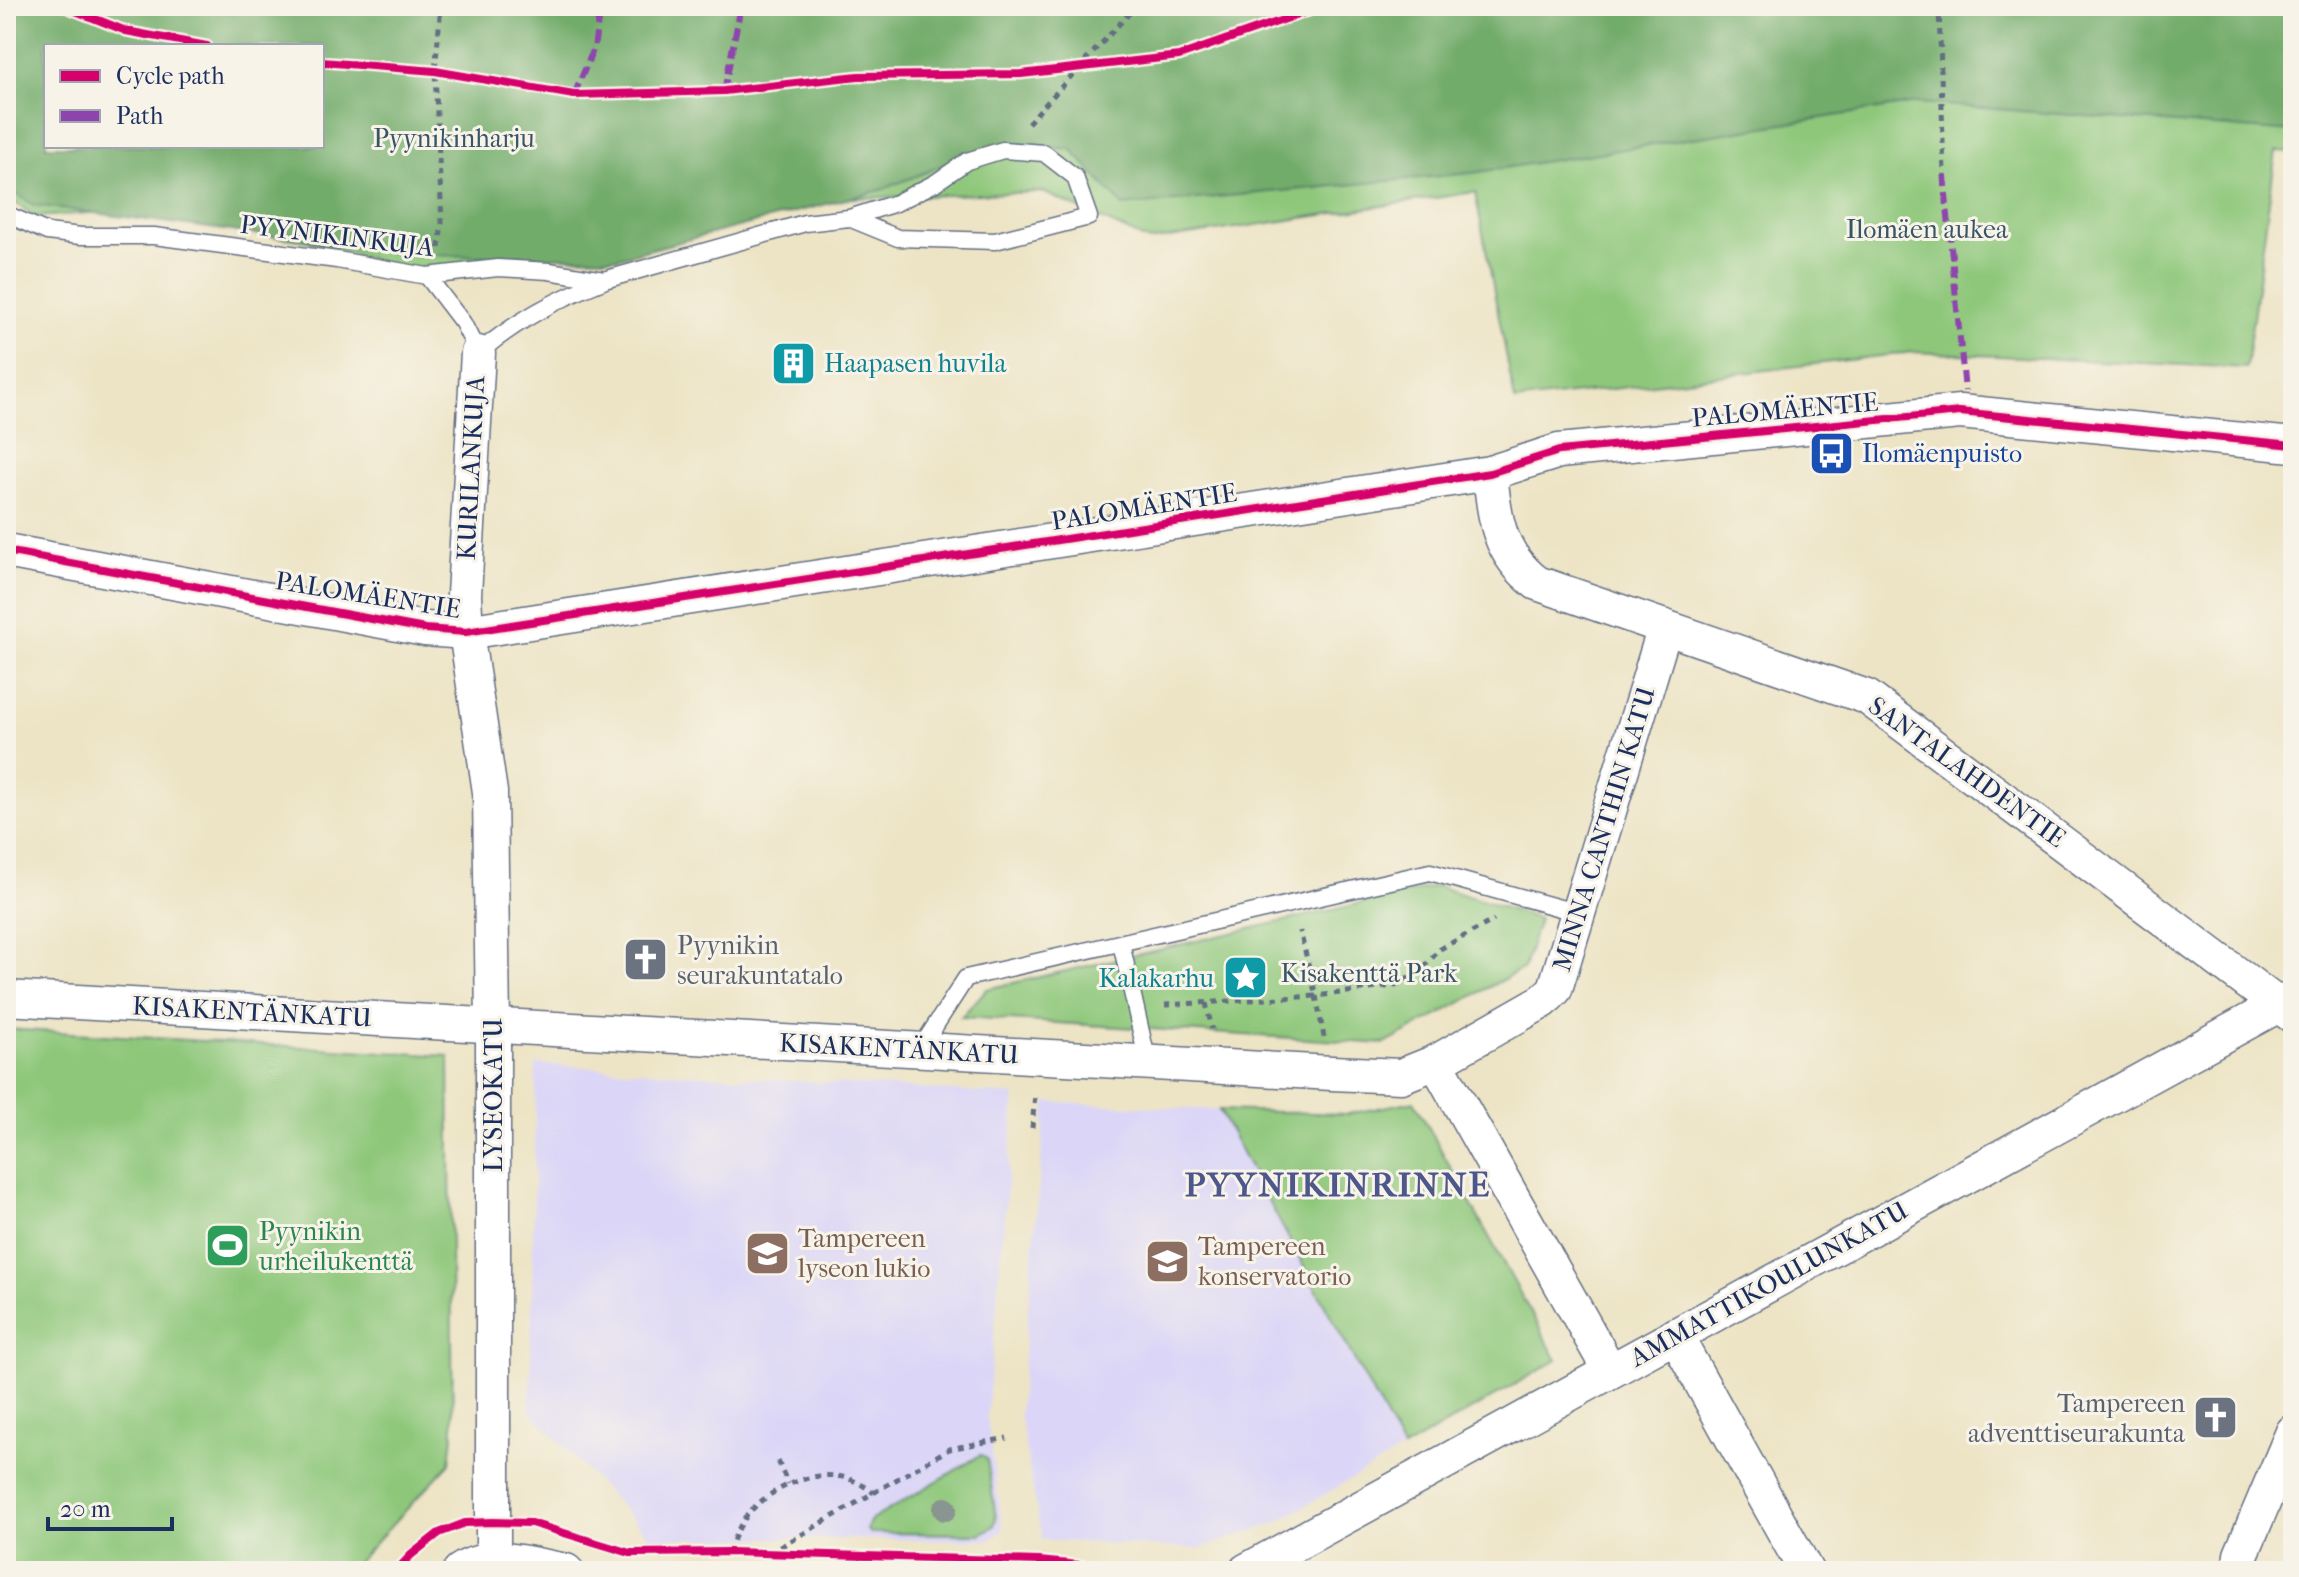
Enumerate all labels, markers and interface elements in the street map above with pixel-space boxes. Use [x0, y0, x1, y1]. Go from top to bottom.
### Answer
legend [44, 44, 324, 148]
text: Cycle path [116, 62, 225, 90]
text: Path [116, 102, 164, 130]
park label: Pyynikinharju [373, 123, 535, 154]
street label: PYYNIKINKUJA [238, 209, 437, 263]
park label: Ilomäen aukea [1846, 214, 2009, 245]
building icon: Haapasen huvila [769, 339, 817, 387]
place label: Haapasen huvila [824, 348, 1008, 379]
street label: KURILANKUJA [451, 374, 491, 561]
street label: PALOMÄENTIE [1690, 386, 1880, 434]
bus stop icon: Ilomäenpuisto [1807, 429, 1855, 477]
place label: Ilomäenpuisto [1862, 438, 2022, 469]
street label: PALOMÄENTIE [1049, 477, 1239, 537]
street label: PALOMÄENTIE [273, 565, 463, 625]
street label: MINNA CANTHIN KATU [1546, 683, 1662, 975]
street label: SANTALAHDENTIE [1862, 690, 2072, 854]
place label: Pyynikin seurakuntatalo [677, 930, 843, 991]
church icon: Pyynikin seurakuntatalo [622, 936, 670, 984]
place icon: Kalakarhu [1221, 954, 1269, 1002]
park label: Kisakenttä Park [1281, 958, 1458, 989]
place label: Kalakarhu [1098, 963, 1214, 994]
street label: KISAKENTÄNKATU [131, 990, 373, 1034]
street label: LYSEOKATU [478, 1018, 509, 1172]
street label: KISAKENTÄNKATU [778, 1027, 1020, 1071]
district label: PYYNIKINRINNE [1185, 1165, 1491, 1205]
street label: AMMATTIKOULUNKATU [1624, 1195, 1913, 1374]
place label: Pyynikin urheilukenttä [258, 1216, 414, 1277]
sports icon: Pyynikin urheilukenttä [204, 1222, 252, 1270]
place label: Tampereen lyseon lukio [797, 1223, 930, 1284]
school or university icon: Tampereen lyseon lukio [743, 1229, 791, 1277]
place label: Tampereen konservatorio [1198, 1231, 1351, 1292]
school or university icon: Tampereen konservatorio [1143, 1237, 1191, 1285]
place label: Tampereen adventtiseurakunta [1968, 1388, 2186, 1449]
church icon: Tampereen adventtiseurakunta [2192, 1394, 2240, 1442]
scale bar [48, 1481, 172, 1531]
text: 20 m [60, 1495, 111, 1523]

